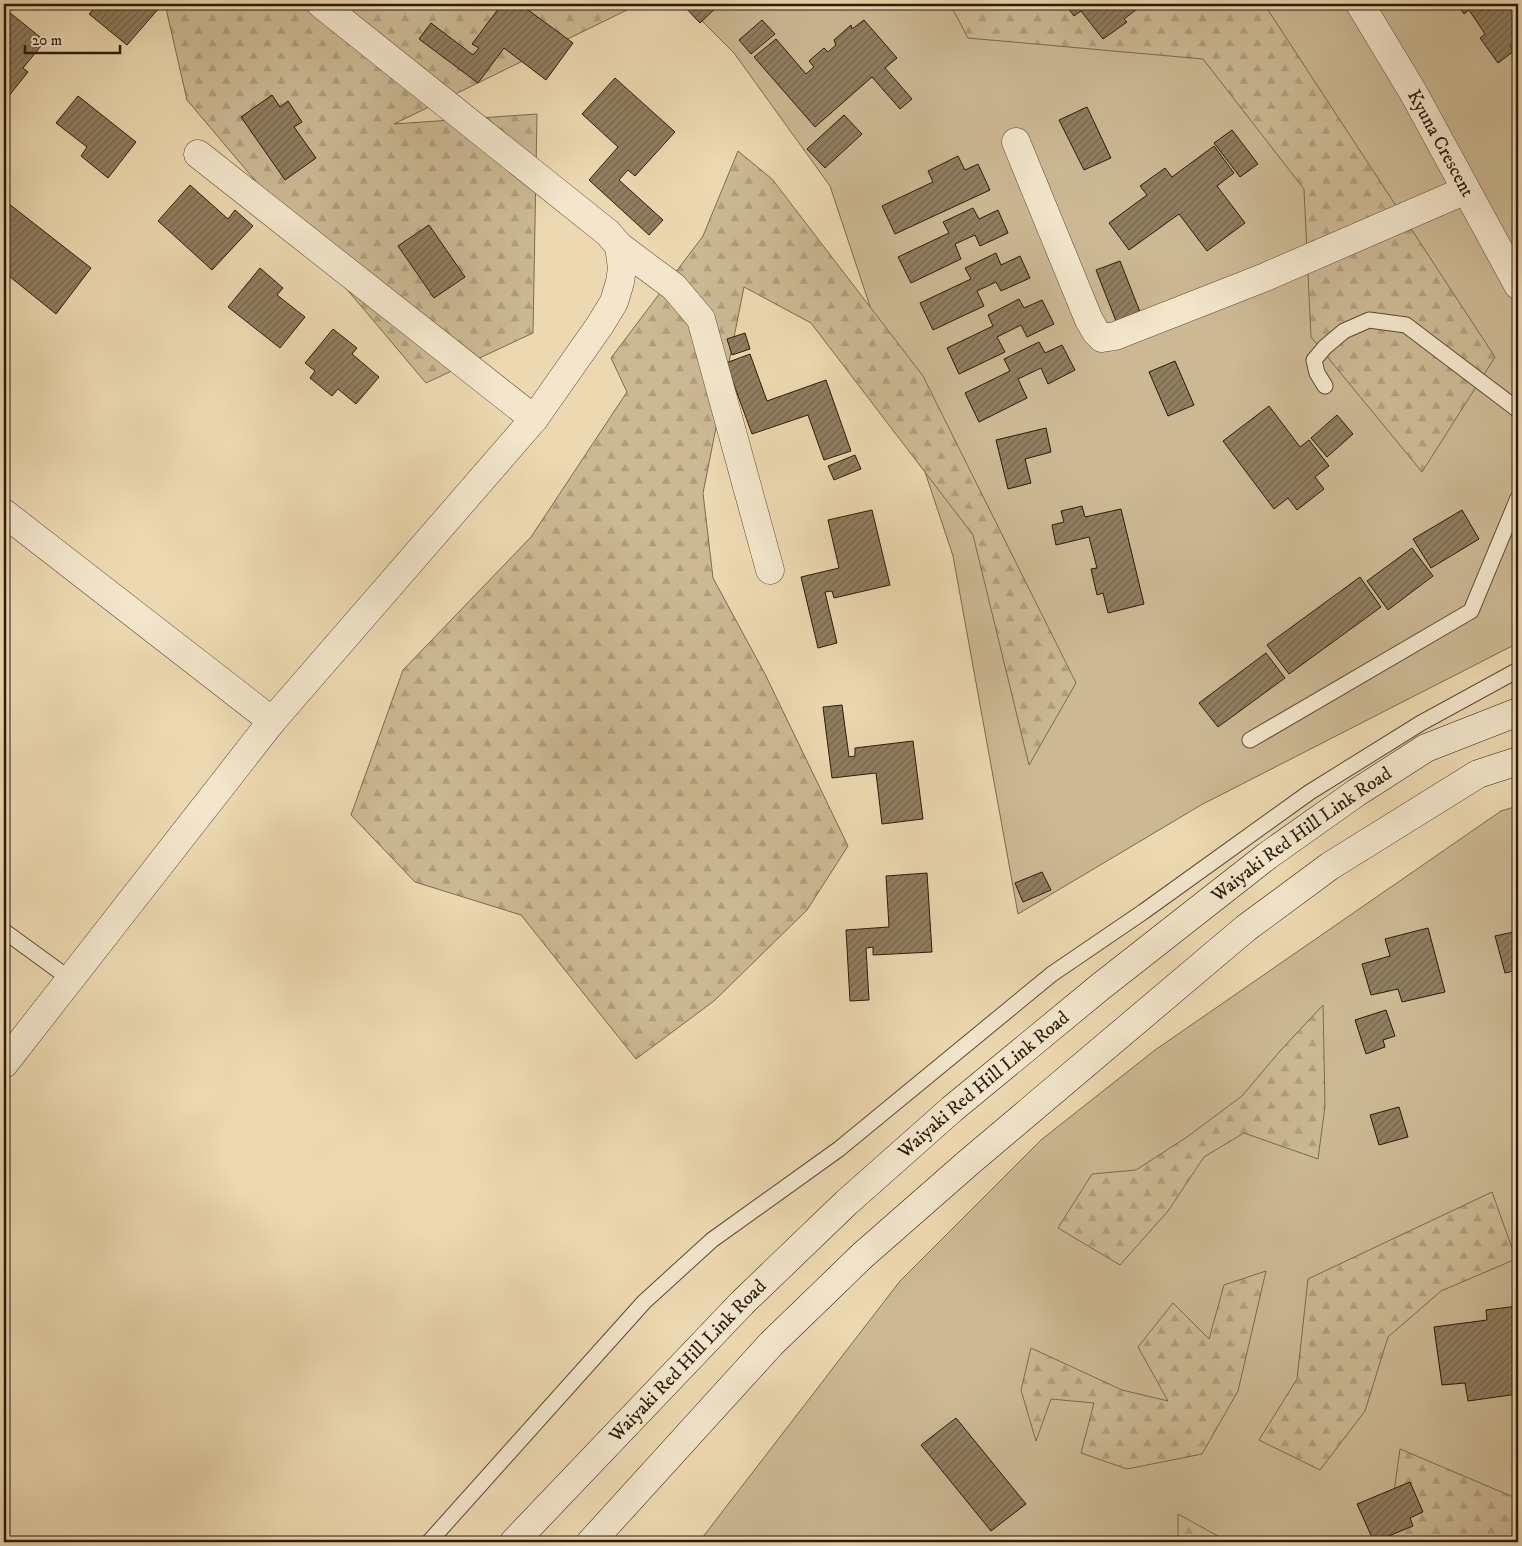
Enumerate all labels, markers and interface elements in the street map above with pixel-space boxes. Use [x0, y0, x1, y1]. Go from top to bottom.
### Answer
scale bar [25, 22, 120, 54]
text: 20 m [32, 31, 62, 50]
street label: Kyuna Crescent [1402, 86, 1479, 201]
street label: Waiyaki Red Hill Link Road [1206, 761, 1396, 907]
street label: Waiyaki Red Hill Link Road [892, 1006, 1074, 1164]
street label: Waiyaki Red Hill Link Road [603, 1274, 771, 1447]

